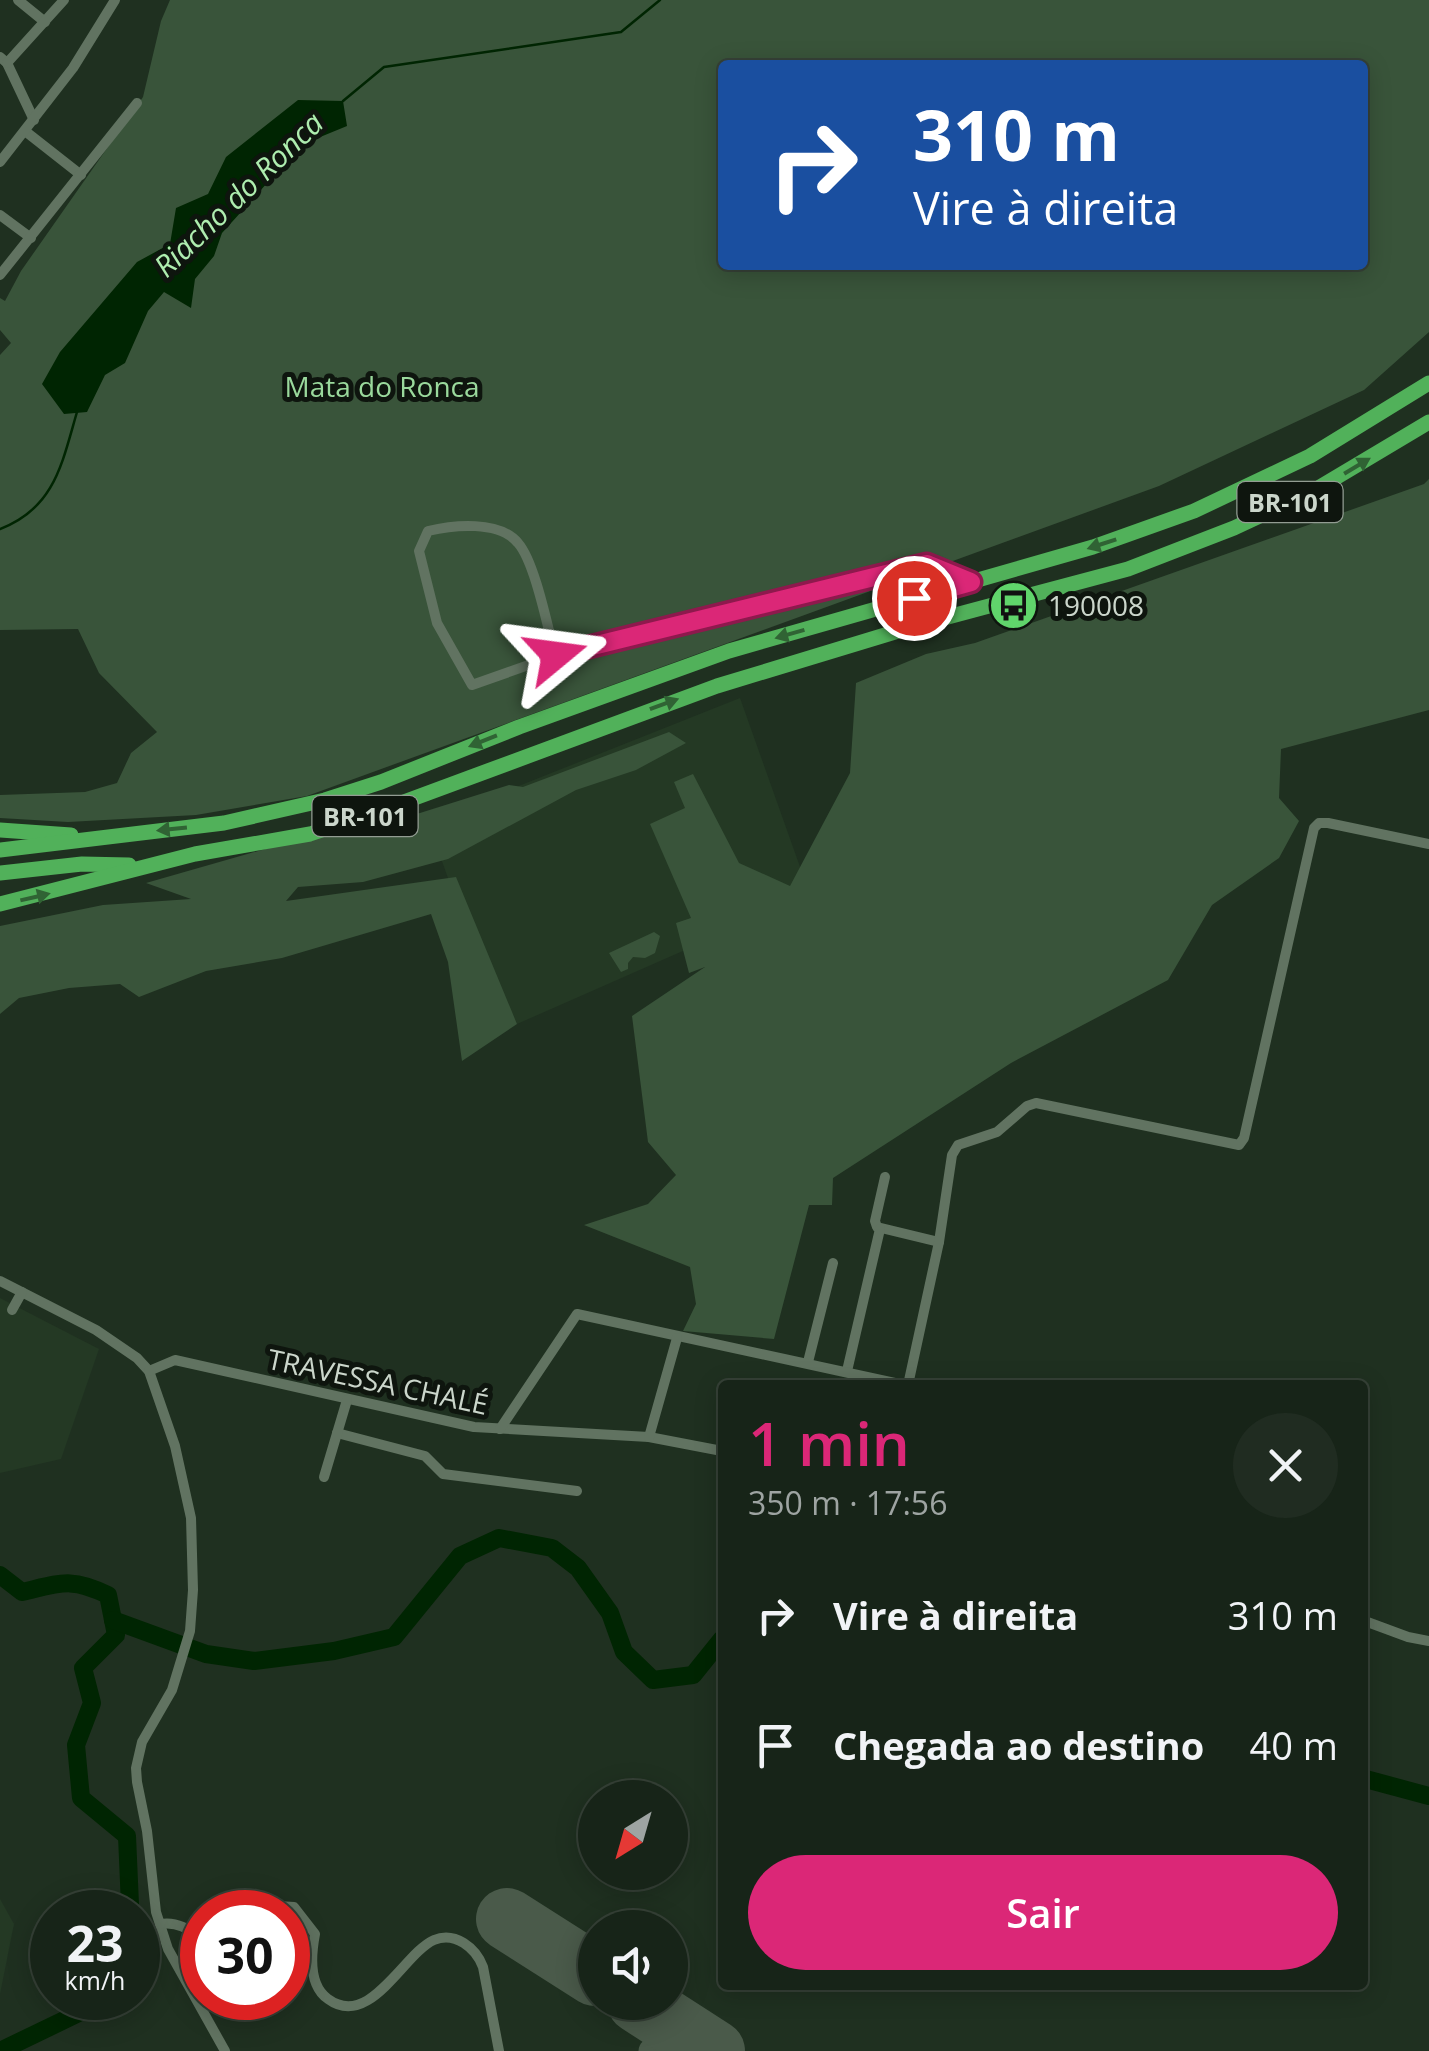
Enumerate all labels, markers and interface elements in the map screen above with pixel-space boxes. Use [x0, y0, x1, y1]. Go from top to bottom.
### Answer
text: 310 m [913, 86, 1120, 182]
icon: right [748, 100, 878, 230]
water label: Riacho do Ronca [144, 102, 332, 286]
text: Vire à direita [913, 177, 1178, 238]
park label: Mata do Ronca [284, 367, 480, 405]
one-way arrow [1343, 458, 1371, 475]
road number: BR-101 [1238, 482, 1342, 522]
one-way arrow [1087, 537, 1117, 552]
pin [872, 556, 957, 641]
icon: arrive [887, 571, 942, 626]
bus stop icon: 190008 [987, 579, 1039, 631]
place label: 190008 [1048, 586, 1144, 624]
position arrow [504, 603, 608, 707]
one-way arrow [774, 627, 805, 642]
one-way arrow [650, 696, 680, 711]
one-way arrow [468, 734, 498, 750]
road number: BR-101 [312, 796, 418, 836]
one-way arrow [156, 821, 187, 837]
one-way arrow [20, 889, 51, 904]
street label: TRAVESSA CHALÉ [264, 1339, 492, 1423]
text: 1 min [748, 1402, 910, 1484]
button: close [1233, 1413, 1338, 1518]
text: 350 m · 17:56 [748, 1481, 947, 1524]
icon: right [748, 1588, 803, 1643]
text: Vire à direita [833, 1589, 1078, 1641]
text: 310 m [1228, 1589, 1338, 1641]
icon: arrive [748, 1718, 803, 1773]
text: Chegada ao destino [833, 1719, 1204, 1771]
text: 40 m [1249, 1719, 1338, 1771]
north arrow [578, 1780, 688, 1890]
map controls [578, 1780, 688, 2020]
button: Sair [748, 1855, 1338, 1970]
speed limit sign: 30 [180, 1890, 310, 2020]
text: 23 [66, 1909, 124, 1977]
button: sound [578, 1910, 688, 2020]
text: km/h [65, 1963, 125, 1997]

